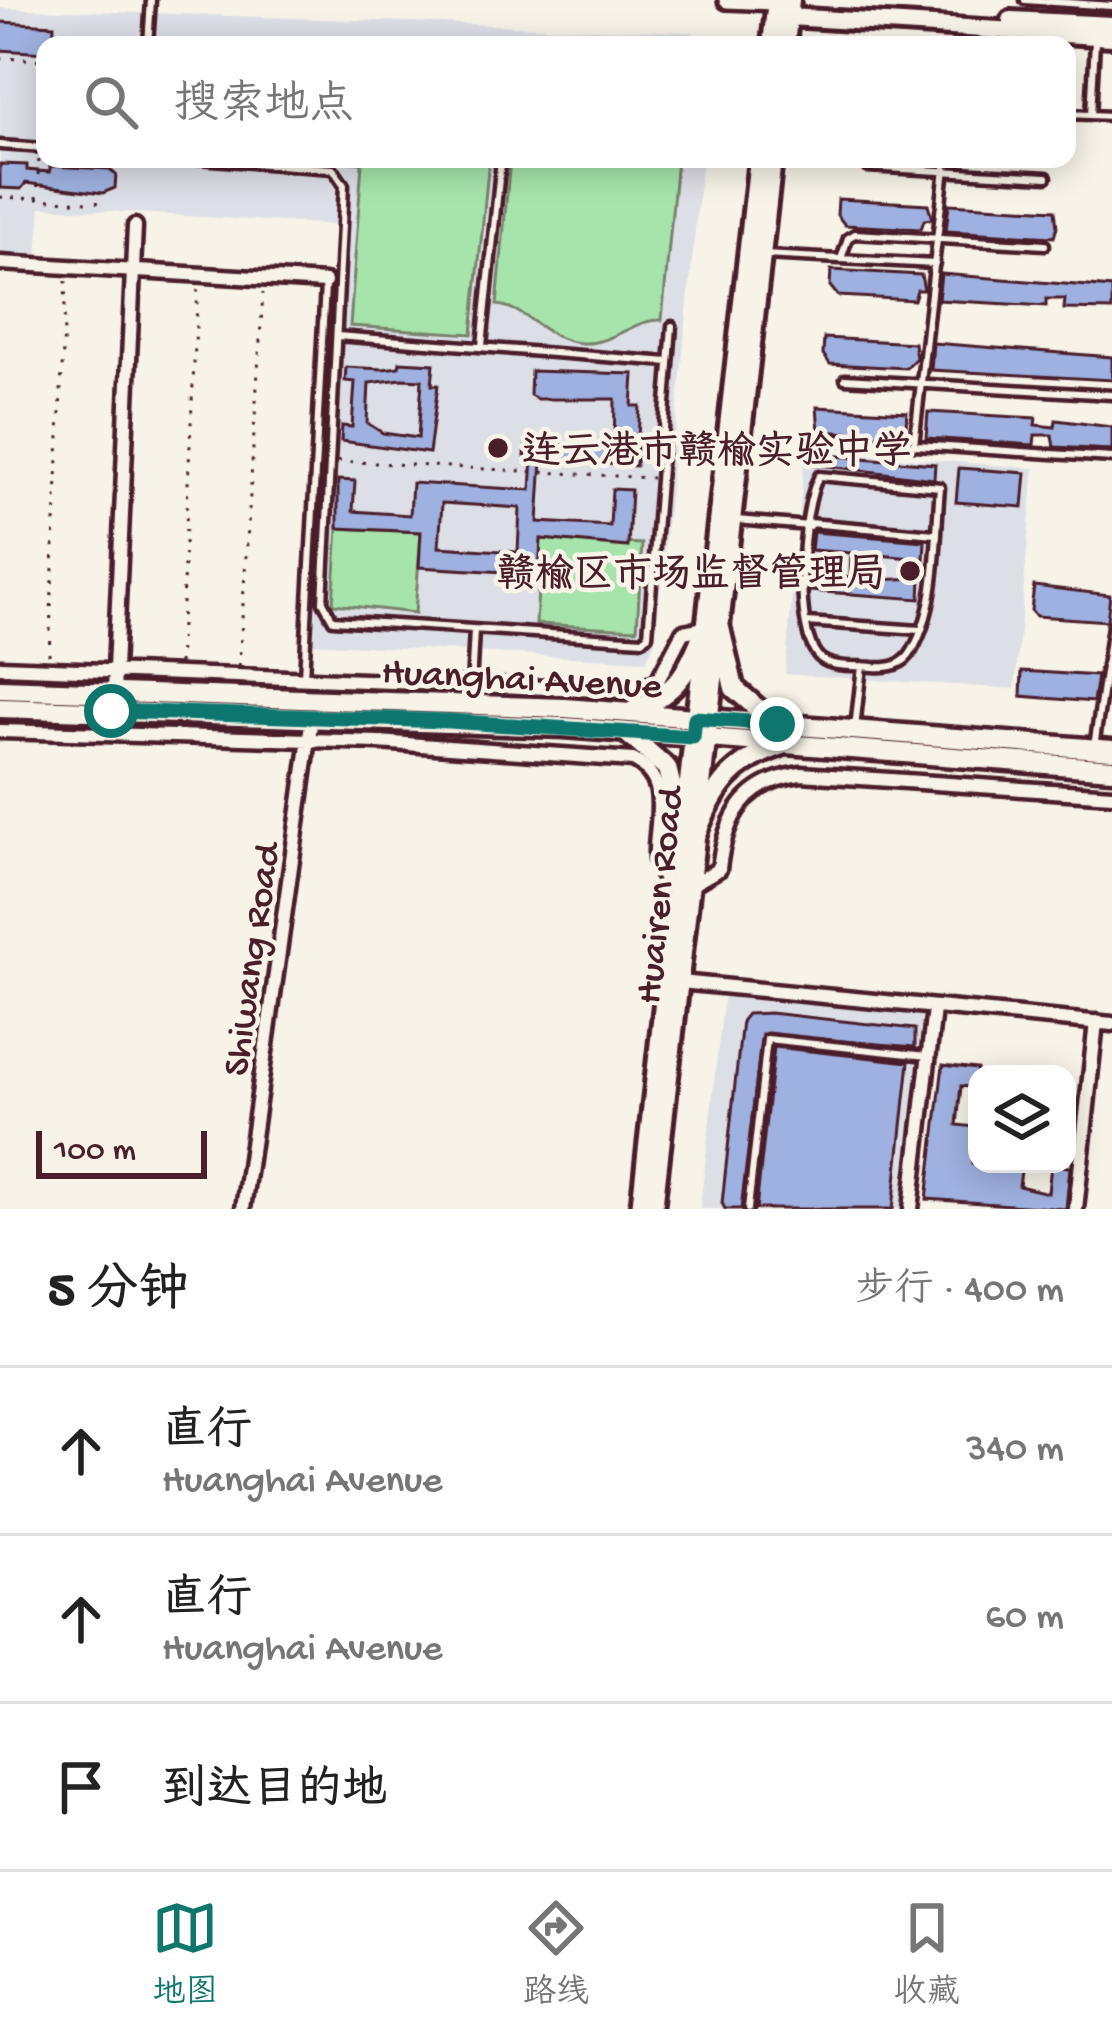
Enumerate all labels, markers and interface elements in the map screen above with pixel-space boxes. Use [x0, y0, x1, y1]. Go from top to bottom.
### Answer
search box [36, 36, 1076, 168]
icon: search [78, 69, 144, 135]
text: 搜索地点 [174, 81, 354, 134]
place label: 连云港市赣榆实验中学 [522, 429, 912, 478]
marker: 连云港市赣榆实验中学 [485, 435, 511, 461]
place label: 赣榆区市场监督管理局 [496, 552, 886, 601]
marker: 赣榆区市场监督管理局 [897, 558, 923, 584]
street label: Huanghai Avenue [380, 652, 664, 712]
route start [84, 684, 138, 738]
route end [750, 697, 804, 751]
street label: Huairen Road [629, 782, 698, 1006]
street label: Shiwang Road [216, 838, 294, 1079]
map controls [968, 1065, 1076, 1173]
button: layers [968, 1065, 1076, 1173]
scale bar [36, 1125, 207, 1178]
text: 100 m [54, 1133, 136, 1171]
text: 5 分钟 [48, 1264, 189, 1324]
text: 步行 · 400 m [856, 1269, 1064, 1315]
text: 直行 [162, 1407, 252, 1460]
icon: ahead [48, 1418, 114, 1484]
text: 340 m [966, 1428, 1064, 1474]
text: Huanghai Avenue [162, 1460, 443, 1506]
text: 直行 [162, 1575, 252, 1628]
icon: ahead [48, 1586, 114, 1652]
text: 60 m [985, 1596, 1064, 1642]
text: Huanghai Avenue [162, 1628, 443, 1674]
icon: arrive [48, 1754, 114, 1820]
text: 到达目的地 [162, 1766, 387, 1819]
tab: 地图 [152, 1895, 218, 2014]
tab: 路线 [523, 1895, 589, 2014]
tab: 收藏 [894, 1895, 960, 2014]

